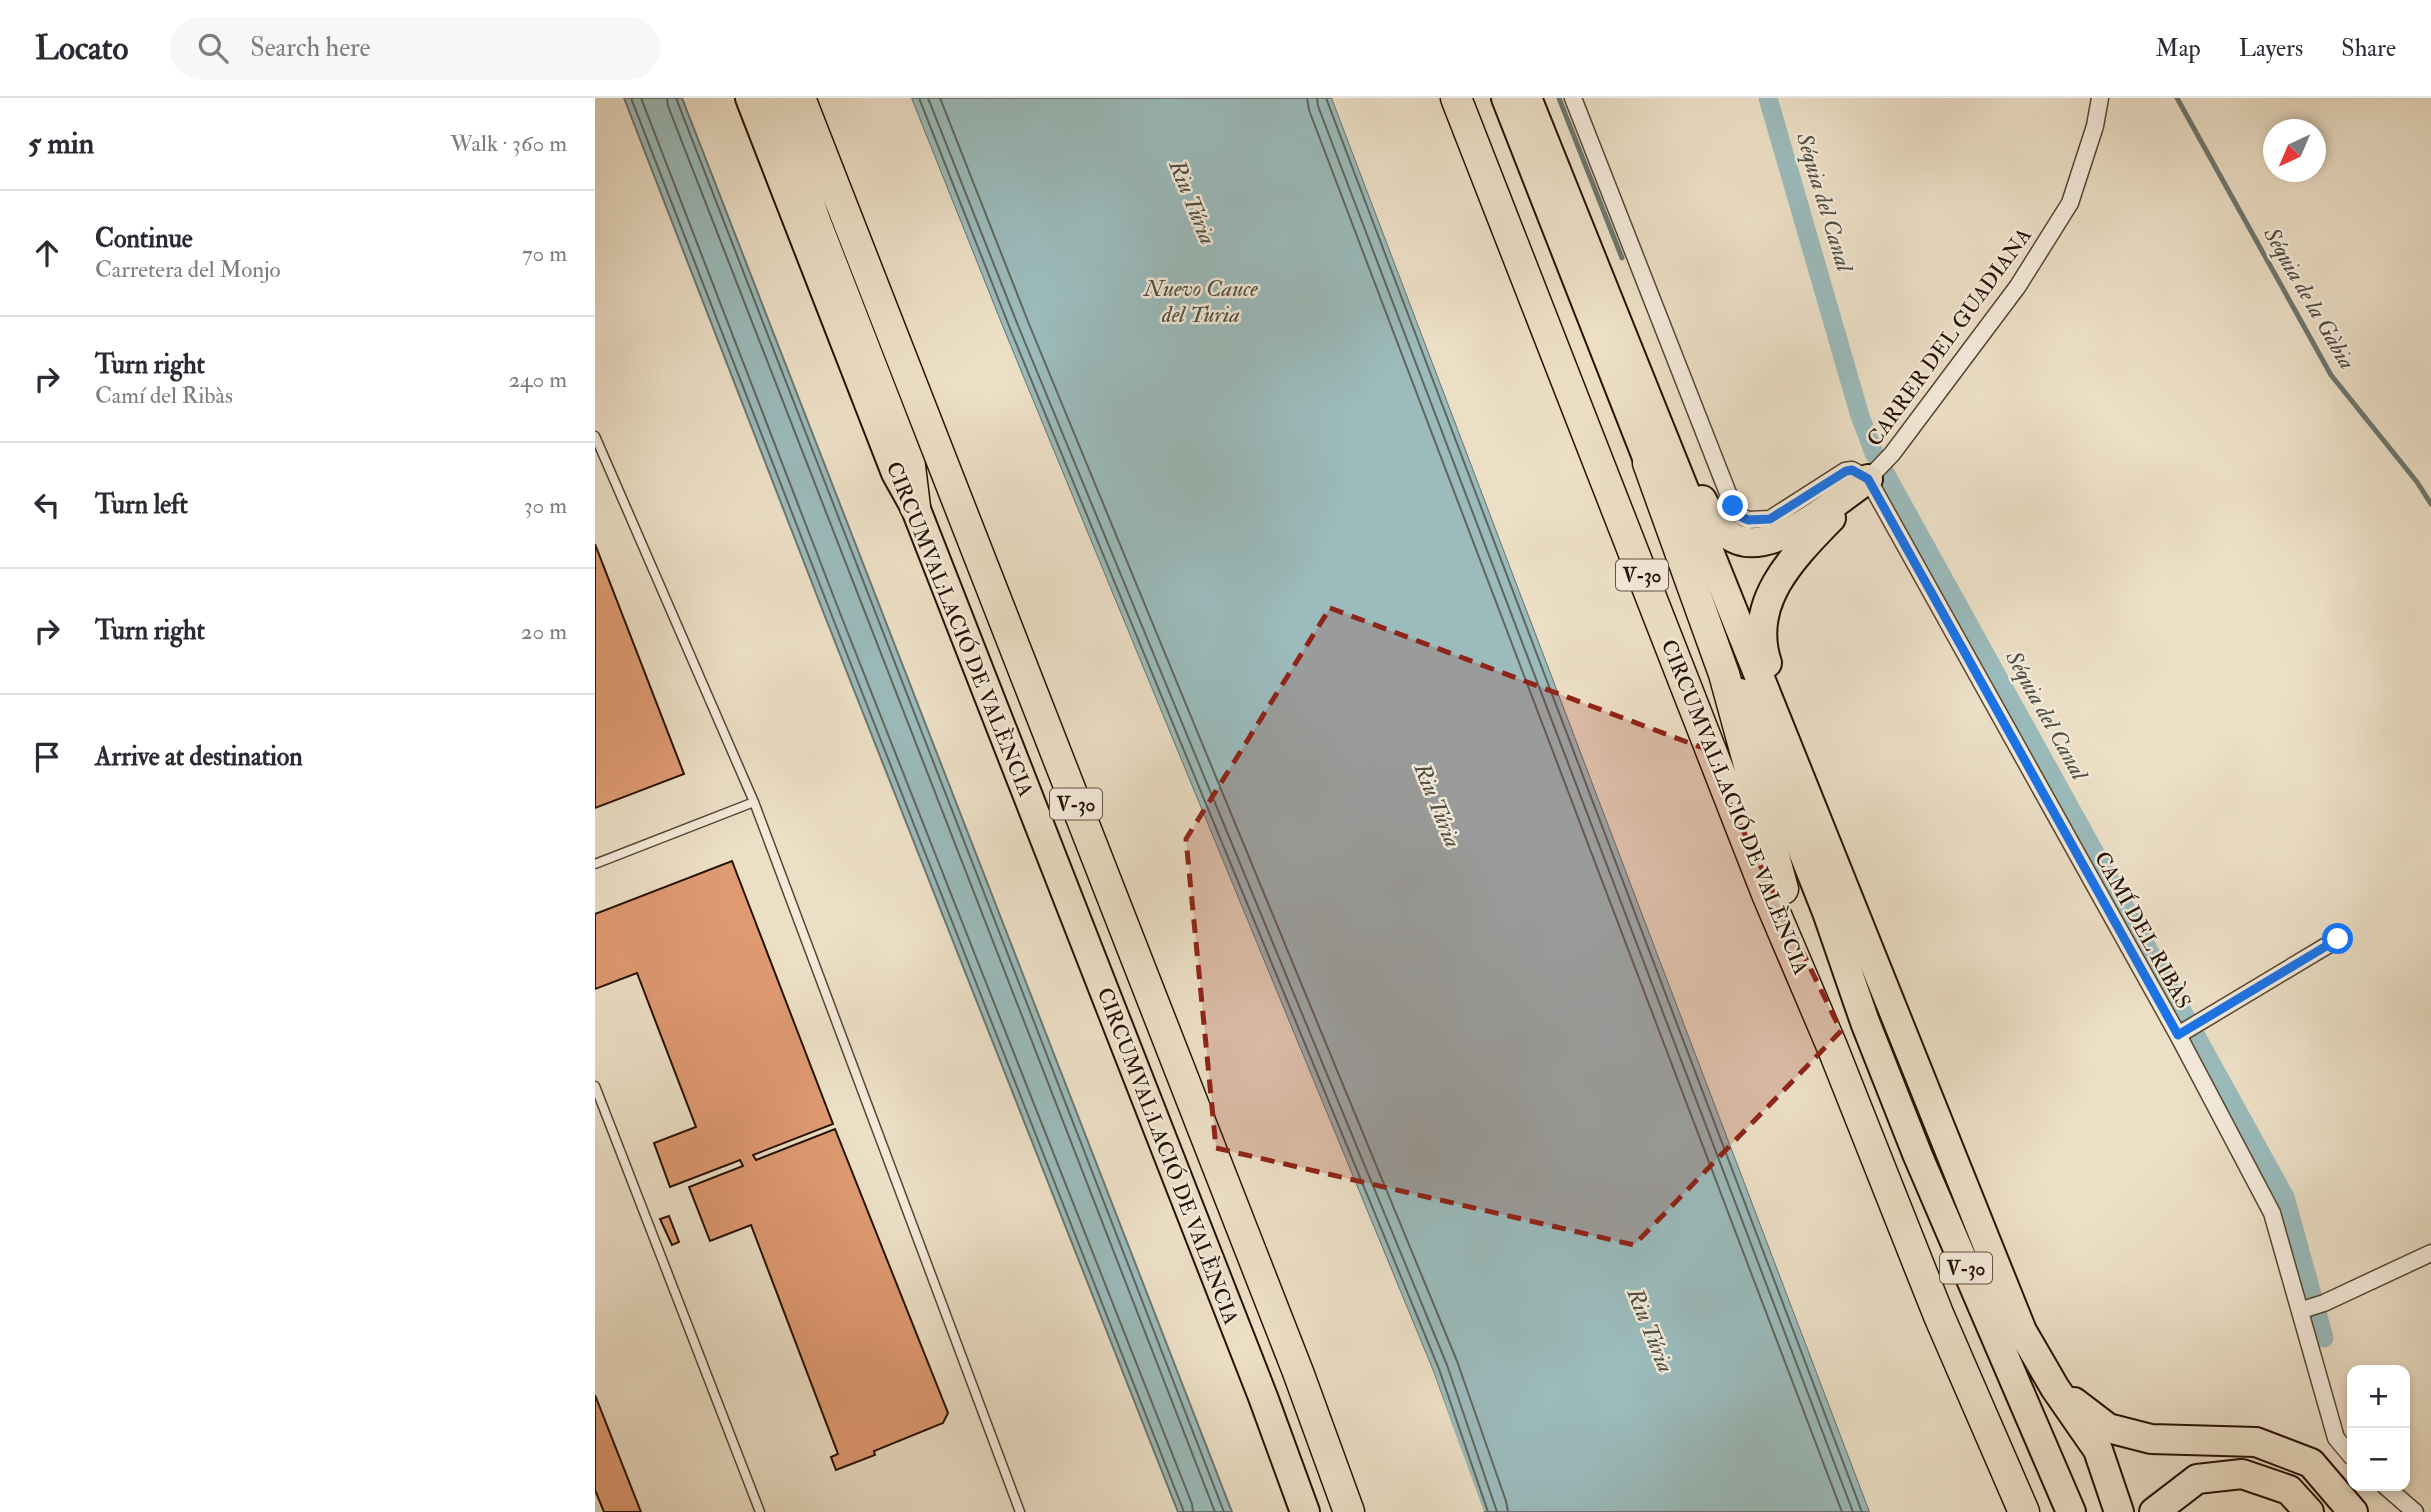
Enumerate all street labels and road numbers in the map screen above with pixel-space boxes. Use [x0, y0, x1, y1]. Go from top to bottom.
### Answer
street label: CARRER DEL GUADIANA [1861, 223, 2038, 452]
street label: CIRCUMVAL·LACIÓ DE VALÈNCIA [880, 458, 1039, 801]
road number: V-30 [1616, 560, 1668, 590]
street label: CIRCUMVAL·LACIÓ DE VALÈNCIA [1655, 636, 1814, 979]
road number: V-30 [1050, 789, 1102, 820]
street label: CAMÍ DEL RIBÀS [2088, 847, 2197, 1014]
street label: CIRCUMVAL·LACIÓ DE VALÈNCIA [1091, 984, 1244, 1329]
road number: V-30 [1940, 1252, 1992, 1284]

